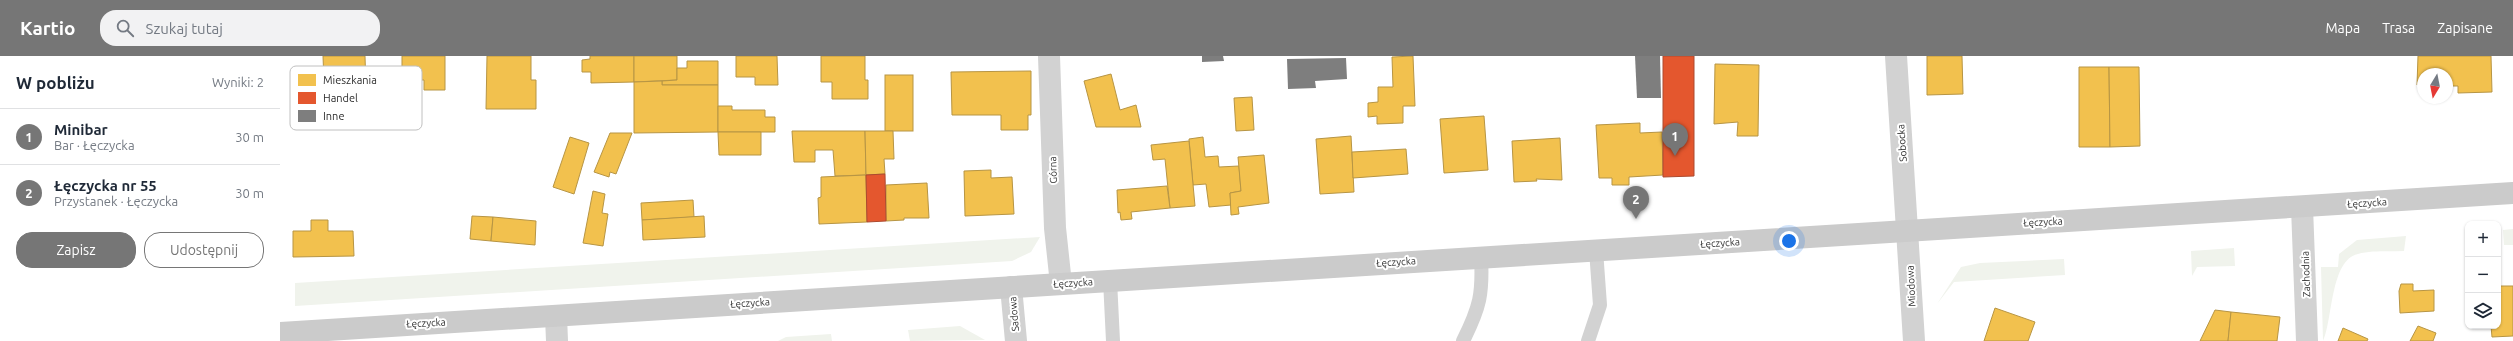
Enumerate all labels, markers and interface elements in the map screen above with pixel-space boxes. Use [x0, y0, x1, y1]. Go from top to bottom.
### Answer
search box [100, 10, 380, 46]
text: Kartio [20, 17, 76, 39]
icon: search [114, 17, 136, 39]
text: Szukaj tutaj [146, 20, 223, 37]
text: Mapa [2325, 20, 2360, 36]
text: Trasa [2382, 20, 2415, 36]
text: Zapisane [2437, 20, 2493, 36]
legend [290, 66, 422, 130]
north arrow [2417, 68, 2453, 104]
text: W pobliżu [16, 73, 95, 92]
text: Mieszkania [323, 74, 377, 86]
text: Wyniki: 2 [212, 75, 264, 89]
text: Handel [323, 92, 358, 104]
text: Inne [323, 110, 344, 122]
text: Minibar [54, 121, 108, 138]
pin: 1 [1662, 123, 1688, 156]
street label: Sobocka [1895, 124, 1909, 162]
text: 1 [25, 130, 33, 144]
text: 30 m [235, 130, 264, 144]
text: Bar · Łęczycka [54, 138, 135, 152]
street label: Górna [1047, 156, 1059, 184]
text: Łęczycka nr 55 [54, 177, 157, 194]
text: 2 [25, 186, 33, 200]
text: 30 m [235, 186, 264, 200]
pin: 2 [1623, 186, 1649, 219]
text: Przystanek · Łęczycka [54, 194, 178, 208]
street label: Łęczycka [2347, 196, 2387, 210]
street label: Łęczycka [2023, 215, 2063, 229]
map controls [2465, 221, 2501, 329]
button: + [2465, 221, 2501, 257]
your location [1779, 231, 1799, 251]
button: Zapisz [16, 232, 136, 268]
button: Udostępnij [144, 232, 264, 268]
street label: Łęczycka [1700, 236, 1740, 250]
street label: Zachodnia [2300, 251, 2312, 297]
street label: Łęczycka [1376, 255, 1416, 269]
button: − [2465, 257, 2501, 293]
street label: Miodowa [1904, 265, 1918, 307]
street label: Łęczycka [1053, 276, 1093, 290]
button: layers [2465, 293, 2501, 329]
street label: Łęczycka [730, 296, 770, 310]
street label: Sadowa [1007, 296, 1021, 332]
street label: Łęczycka [406, 316, 446, 330]

